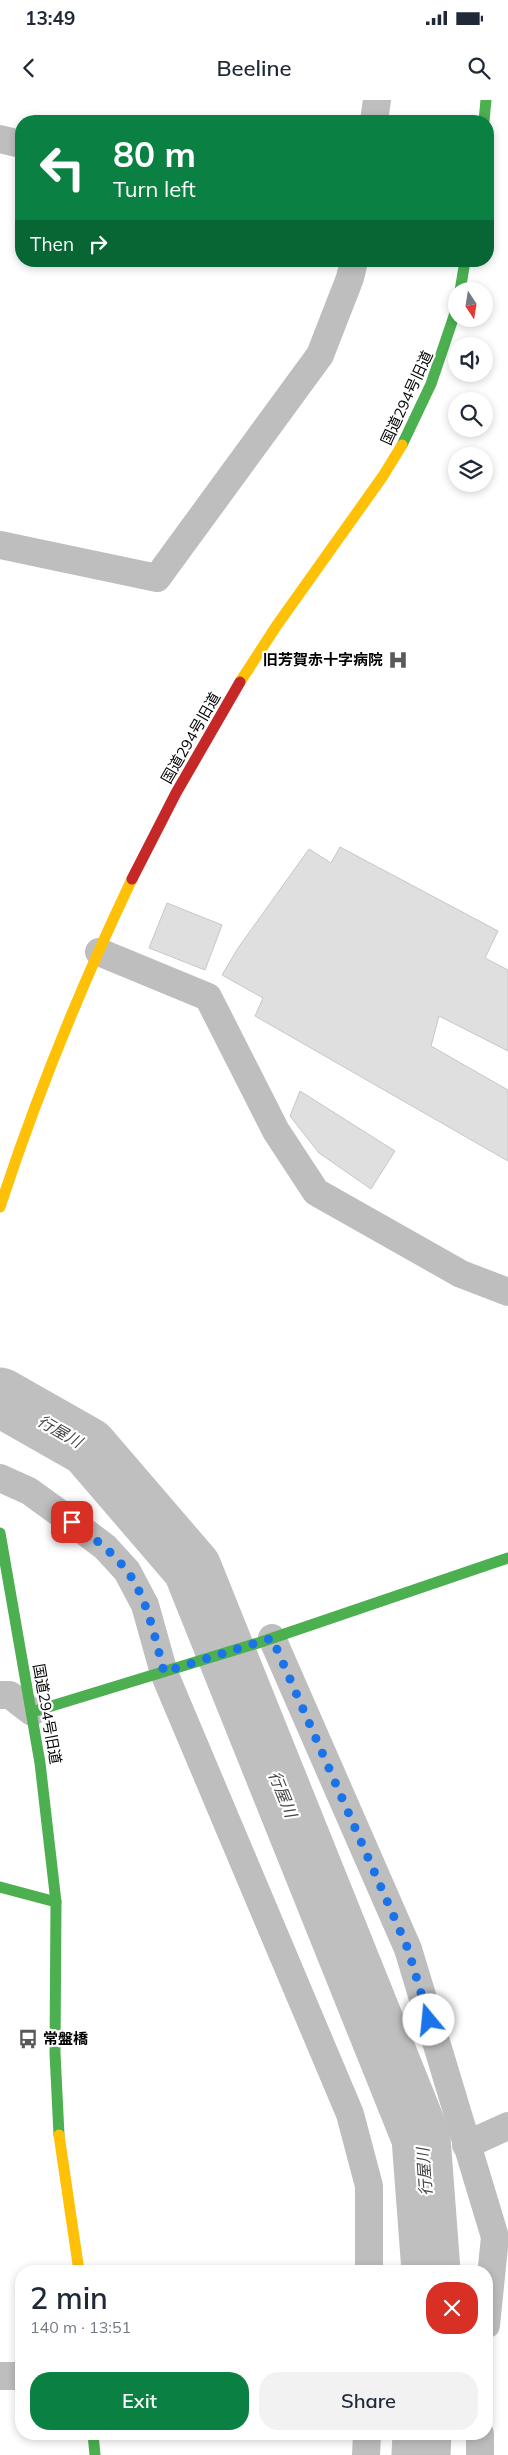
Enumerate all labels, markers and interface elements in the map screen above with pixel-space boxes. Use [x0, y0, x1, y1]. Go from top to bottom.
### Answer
text: 13:49 [25, 6, 75, 30]
icon: back [15, 54, 43, 82]
text: Beeline [216, 54, 292, 82]
icon: search [465, 54, 493, 82]
text: 80 m [113, 132, 196, 176]
icon: left [30, 135, 95, 200]
text: Turn left [113, 175, 196, 203]
icon: right [84, 230, 112, 258]
text: Then [30, 232, 74, 256]
north arrow [448, 282, 492, 328]
map controls [448, 282, 493, 492]
button: sound [448, 337, 493, 382]
street label: 国道294号旧道 [376, 348, 437, 448]
button: search [448, 392, 493, 437]
button: layers [448, 447, 493, 492]
hospital icon: 旧芳賀赤十字病院 [387, 649, 409, 671]
place label: 旧芳賀赤十字病院 [263, 650, 383, 669]
street label: 国道294号旧道 [157, 689, 224, 787]
water label: 行屋川 [34, 1410, 88, 1453]
pin [51, 1501, 93, 1543]
icon: arrive [58, 1508, 86, 1536]
street label: 国道294号旧道 [29, 1662, 66, 1766]
water label: 行屋川 [265, 1768, 302, 1822]
position arrow [402, 1993, 454, 2045]
bus stop icon: 常盤橋 [17, 2028, 39, 2050]
place label: 常盤橋 [43, 2029, 89, 2048]
water label: 行屋川 [412, 2145, 436, 2197]
text: 2 min [30, 2279, 108, 2317]
button: close [426, 2282, 478, 2334]
text: 140 m · 13:51 [30, 2317, 131, 2337]
button: Exit [30, 2372, 249, 2430]
button: Share [259, 2372, 478, 2430]

